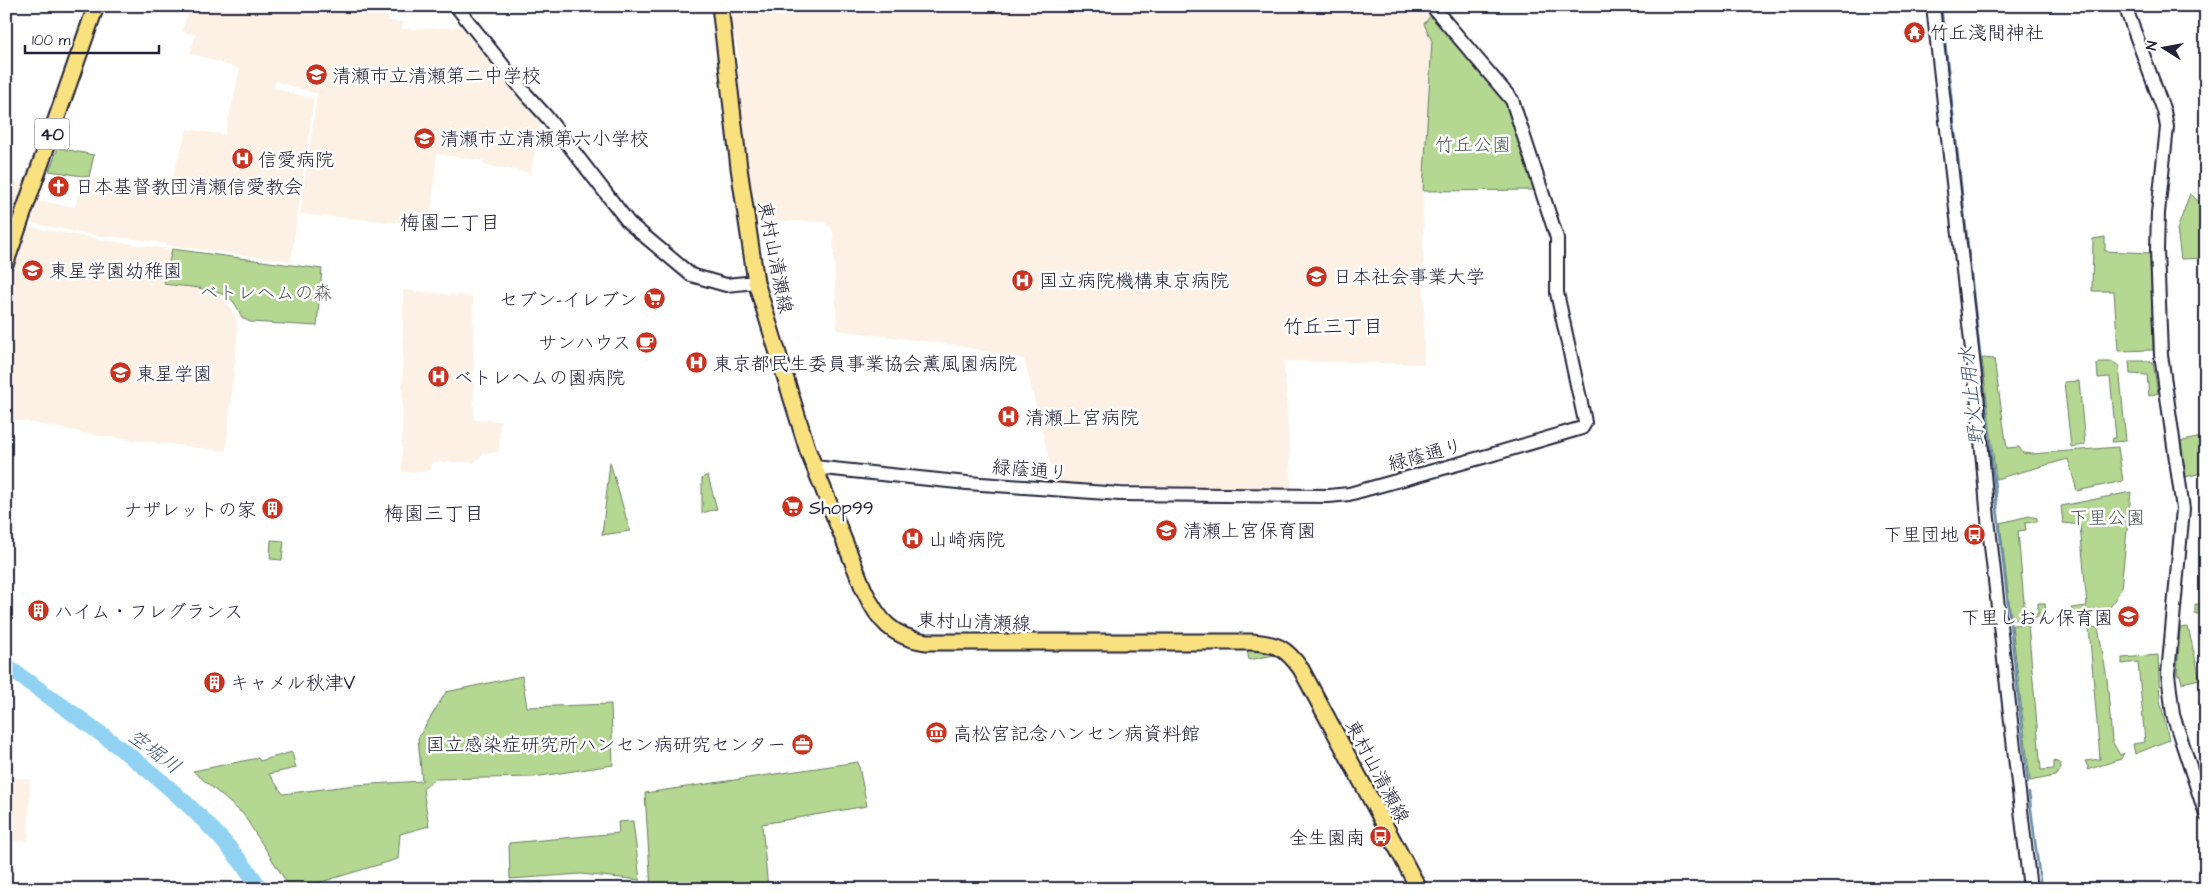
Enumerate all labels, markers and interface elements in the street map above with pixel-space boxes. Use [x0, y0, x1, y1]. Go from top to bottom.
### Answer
temple icon: 竹丘淺間神社 [1902, 20, 1926, 44]
place label: 竹丘淺間神社 [1930, 20, 2044, 47]
scale bar [25, 22, 159, 54]
north arrow [2140, 22, 2190, 72]
text: 100 m [32, 30, 71, 51]
text: N [2142, 39, 2163, 52]
school or university icon: 清瀬市立清瀬第二中学校 [304, 63, 328, 87]
place label: 清瀬市立清瀬第二中学校 [332, 63, 541, 90]
road number: 40 [34, 118, 70, 150]
school or university icon: 清瀬市立清瀬第六小学校 [412, 126, 436, 150]
place label: 清瀬市立清瀬第六小学校 [440, 126, 649, 153]
park label: 竹丘公園 [1435, 132, 1511, 159]
hospital icon: 信愛病院 [230, 147, 254, 171]
place label: 信愛病院 [258, 147, 334, 174]
church icon: 日本基督教団清瀬信愛教会 [47, 174, 71, 198]
place label: 日本基督教団清瀬信愛教会 [75, 174, 303, 201]
street label: 東村山清瀬線 [750, 199, 799, 316]
district label: 梅園二丁目 [400, 209, 500, 237]
school or university icon: 東星学園幼稚園 [21, 258, 45, 282]
place label: 東星学園幼稚園 [49, 258, 182, 285]
school or university icon: 日本社会事業大学 [1305, 264, 1329, 288]
place label: 日本社会事業大学 [1333, 264, 1485, 291]
hospital icon: 国立病院機構東京病院 [1011, 268, 1035, 292]
place label: 国立病院機構東京病院 [1039, 268, 1229, 295]
park label: ベトレヘムの森 [199, 280, 333, 307]
place label: セブン-イレブン [499, 287, 638, 314]
supermarket icon: セブン-イレブン [642, 287, 666, 311]
district label: 竹丘三丁目 [1283, 313, 1383, 341]
place label: サンハウス [538, 330, 631, 357]
cafe icon: サンハウス [635, 330, 659, 354]
water label: 野火止用水 [1953, 345, 1991, 447]
hospital icon: 東京都民生委員事業協会薫風園病院 [685, 351, 709, 375]
place label: 東京都民生委員事業協会薫風園病院 [713, 351, 1017, 378]
school or university icon: 東星学園 [108, 361, 132, 385]
place label: 東星学園 [136, 361, 212, 388]
hospital icon: ベトレヘムの園病院 [426, 365, 450, 389]
place label: ベトレヘムの園病院 [454, 365, 625, 392]
hospital icon: 清瀬上宮病院 [997, 405, 1021, 429]
place label: 清瀬上宮病院 [1025, 405, 1139, 432]
street label: 緑蔭通り [1385, 433, 1466, 478]
street label: 緑蔭通り [991, 454, 1069, 487]
supermarket icon: Shop99 [781, 495, 805, 519]
place label: Shop99 [809, 495, 874, 522]
place label: ナザレットの家 [123, 497, 256, 524]
building icon: ナザレットの家 [260, 497, 284, 521]
district label: 梅園三丁目 [384, 500, 484, 528]
park label: 下里公園 [2069, 505, 2145, 532]
school or university icon: 清瀬上宮保育園 [1155, 518, 1179, 542]
place label: 清瀬上宮保育園 [1183, 518, 1316, 545]
place label: 下里団地 [1883, 522, 1959, 549]
bus stop icon: 下里団地 [1963, 522, 1987, 546]
hospital icon: 山崎病院 [901, 527, 925, 551]
place label: 山崎病院 [929, 527, 1005, 554]
building icon: ハイム・フレグランス [26, 599, 50, 623]
place label: ハイム・フレグランス [54, 599, 243, 626]
place label: 下里しおん保育園 [1961, 605, 2113, 632]
school or university icon: 下里しおん保育園 [2117, 605, 2141, 629]
street label: 東村山清瀬線 [917, 607, 1031, 638]
building icon: キャメル秋津V [202, 670, 226, 694]
place label: キャメル秋津V [230, 670, 356, 697]
street label: 東村山清瀬線 [1338, 715, 1415, 828]
museum icon: 高松宮記念ハンセン病資料館 [925, 721, 949, 745]
place label: 高松宮記念ハンセン病資料館 [953, 721, 1200, 748]
water label: 空堀川 [122, 723, 187, 781]
place label: 国立感染症研究所ハンセン病研究センター [426, 732, 786, 759]
office icon: 国立感染症研究所ハンセン病研究センター [790, 732, 814, 756]
place label: 全生園南 [1289, 825, 1365, 852]
bus stop icon: 全生園南 [1369, 825, 1393, 849]

